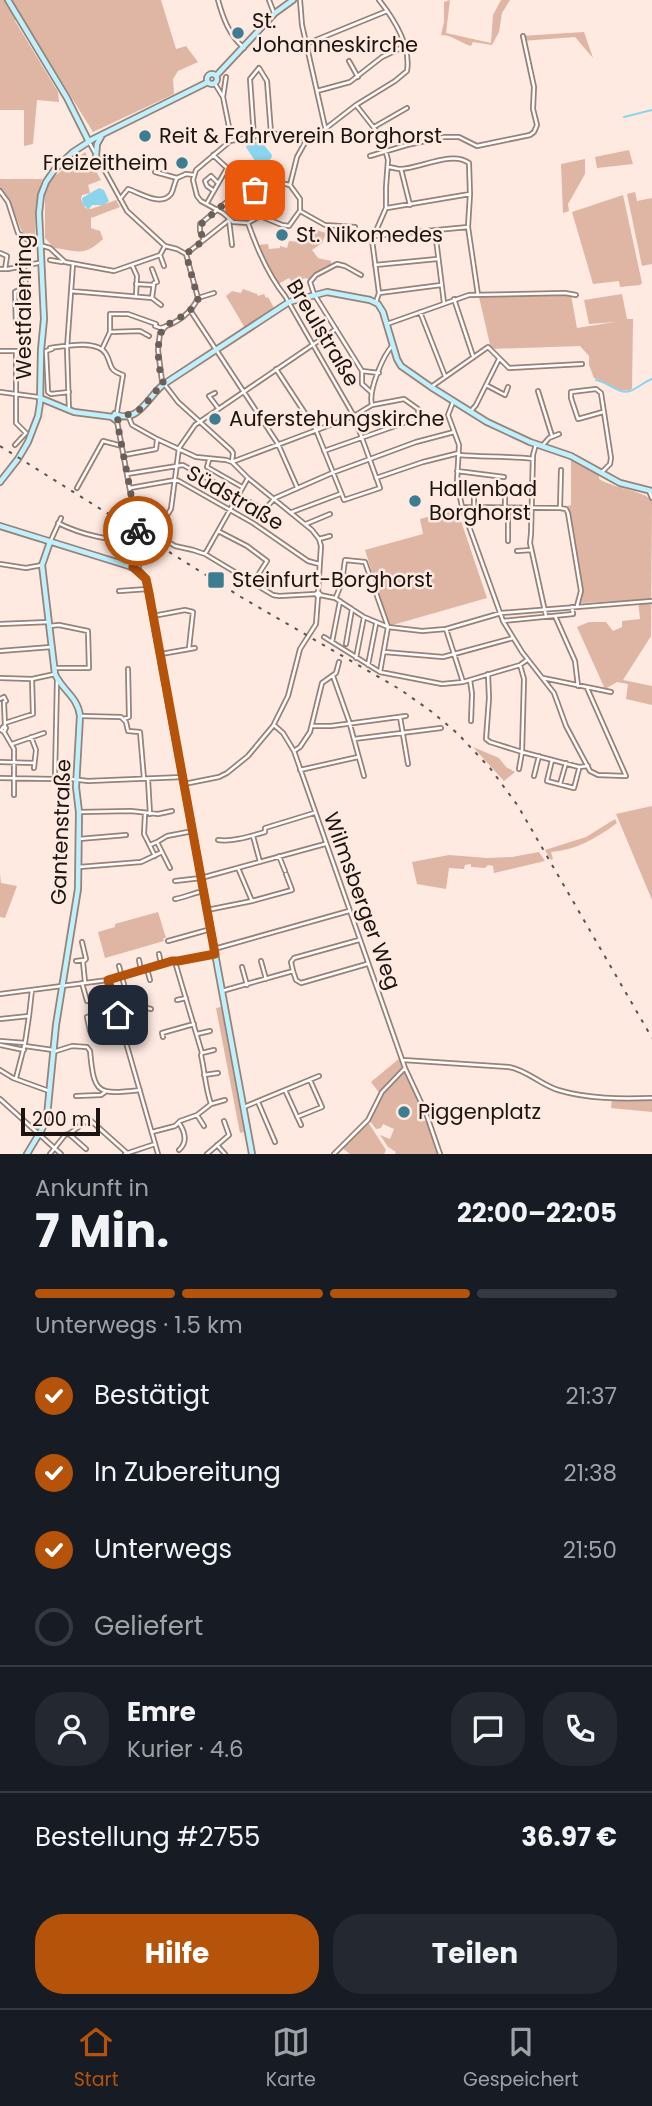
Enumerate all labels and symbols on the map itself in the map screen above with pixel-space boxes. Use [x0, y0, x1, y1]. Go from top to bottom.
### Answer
place label: St. Johanneskirche [252, 6, 418, 59]
marker: St. Johanneskirche [230, 25, 246, 41]
place label: Reit & Fahrverein Borghorst [159, 121, 442, 150]
marker: Reit & Fahrverein Borghorst [137, 128, 153, 144]
place label: Freizeitheim [43, 148, 168, 177]
marker: Freizeitheim [174, 155, 190, 171]
pin [225, 160, 285, 220]
place label: St. Nikomedes [296, 220, 443, 249]
marker: St. Nikomedes [274, 227, 290, 243]
street label: Westfalenring [9, 234, 38, 380]
street label: Breulstraße [280, 274, 367, 392]
place label: Auferstehungskirche [229, 404, 444, 433]
marker: Auferstehungskirche [207, 411, 223, 427]
street label: Südstraße [181, 458, 289, 537]
place label: Hallenbad Borghorst [429, 474, 537, 527]
marker: Hallenbad Borghorst [407, 493, 423, 509]
courier [103, 496, 173, 566]
place label: Steinfurt-Borghorst [232, 565, 433, 594]
marker: Steinfurt-Borghorst [206, 570, 226, 590]
street label: Gantenstraße [43, 758, 78, 905]
street label: Wilmsberger Weg [317, 808, 408, 994]
pin [88, 985, 148, 1045]
place label: Piggenplatz [418, 1097, 541, 1126]
marker: Piggenplatz [396, 1104, 412, 1120]
scale bar [21, 1105, 100, 1137]

